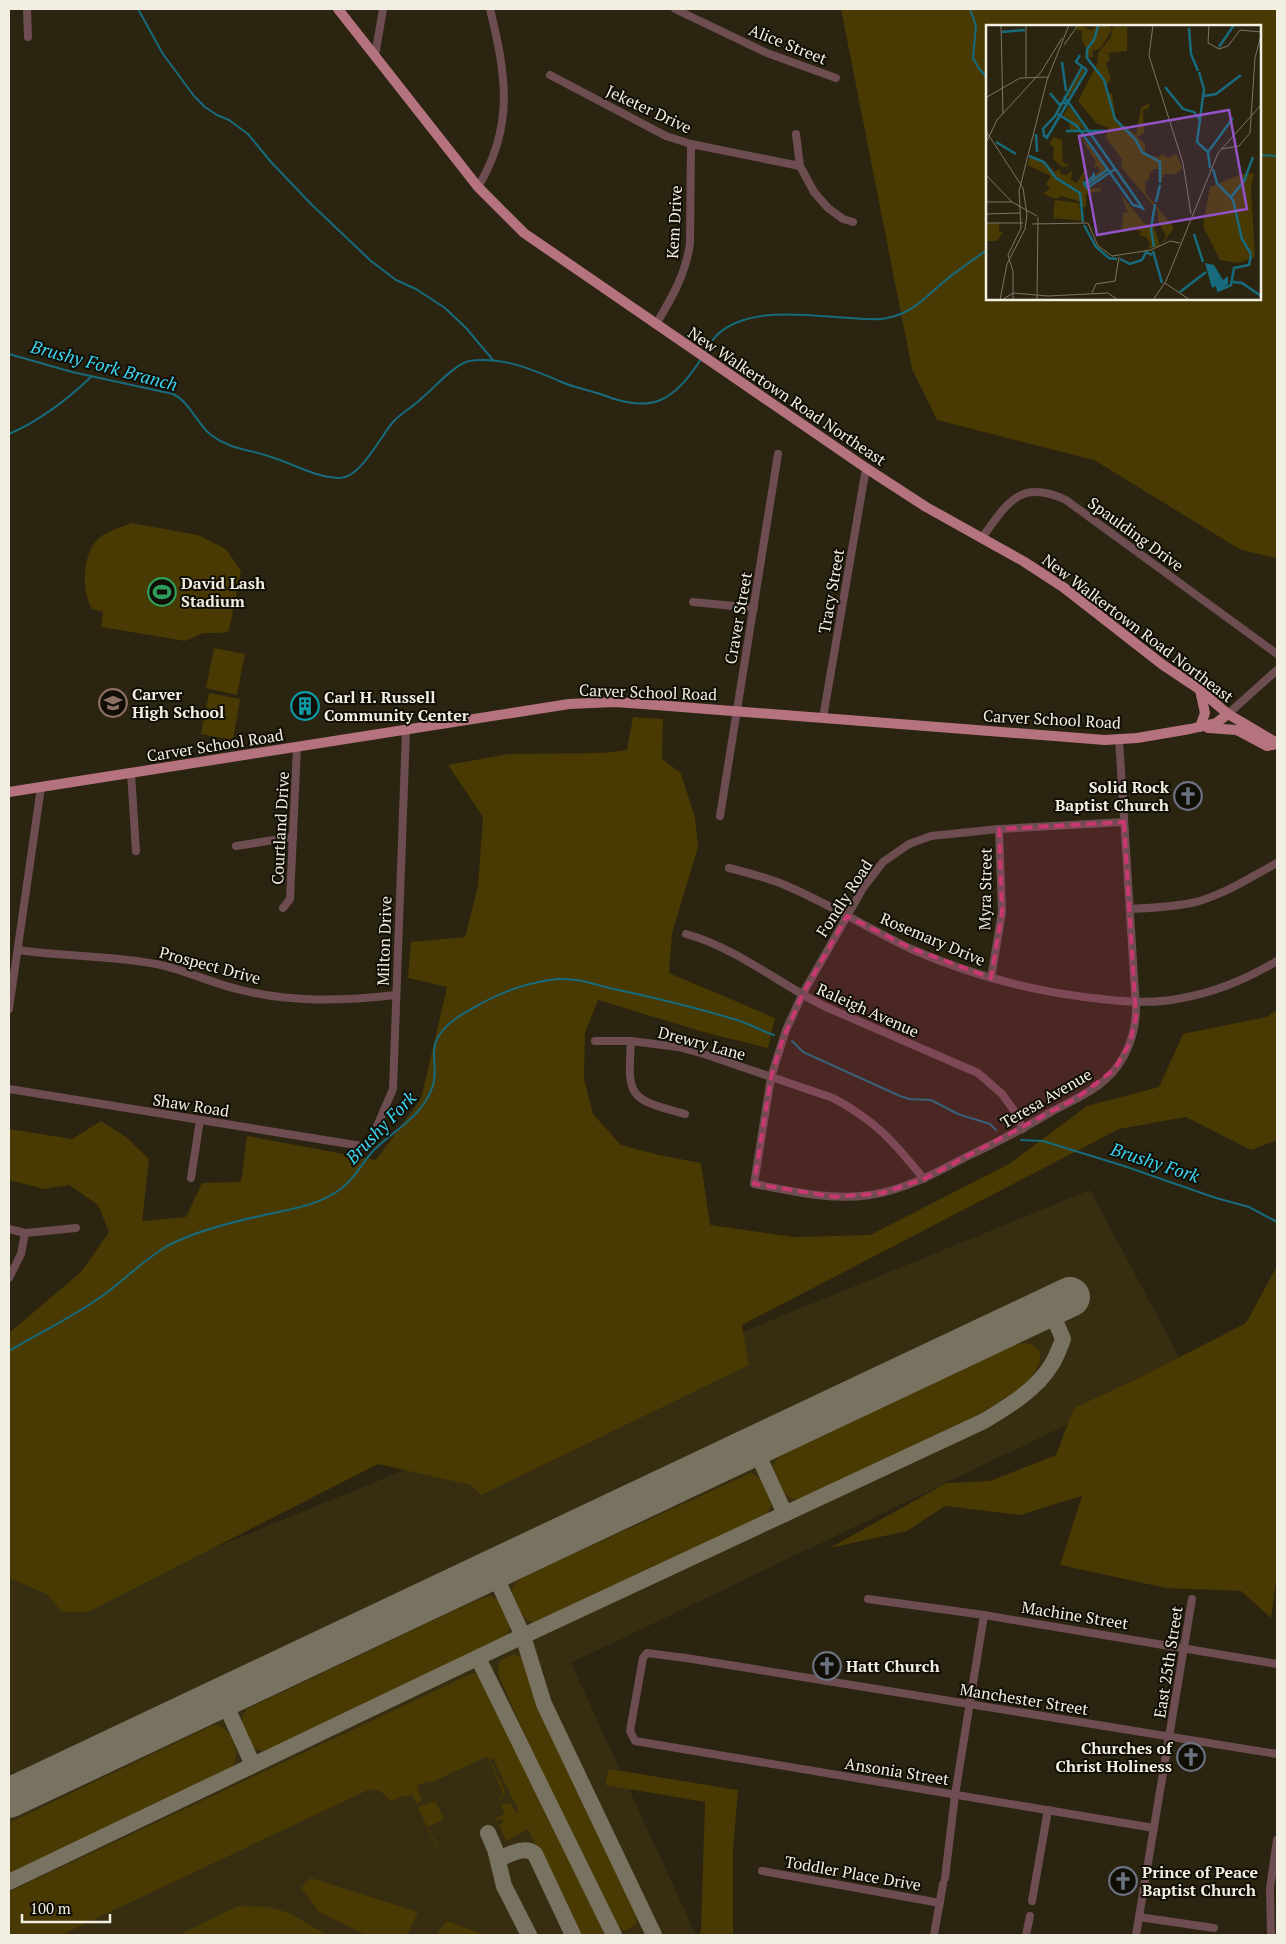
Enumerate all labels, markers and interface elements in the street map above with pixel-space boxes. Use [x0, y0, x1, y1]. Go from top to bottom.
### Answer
street label: Alice Street [746, 18, 830, 70]
inset map [986, 25, 1261, 300]
street label: Jeketer Drive [603, 80, 695, 138]
street label: Kem Drive [661, 185, 687, 259]
street label: New Walkertown Road Northeast [684, 321, 890, 471]
water label: Brushy Fork Branch [27, 334, 180, 396]
street label: Spaulding Drive [1084, 492, 1188, 576]
street label: Tracy Street [813, 547, 849, 635]
street label: New Walkertown Road Northeast [1038, 549, 1238, 707]
street label: Craver Street [719, 570, 757, 666]
place label: David Lash Stadium [181, 572, 266, 612]
sports icon: David Lash Stadium [147, 577, 177, 607]
street label: Carver School Road [579, 679, 718, 705]
place label: Carver High School [132, 683, 224, 723]
place label: Carl H. Russell Community Center [324, 686, 469, 726]
school or university icon: Carver High School [98, 688, 128, 718]
building icon: Carl H. Russell Community Center [290, 691, 320, 721]
street label: Carver School Road [982, 704, 1122, 734]
street label: Carver School Road [145, 723, 285, 767]
street label: Courtland Drive [266, 771, 294, 885]
place label: Solid Rock Baptist Church [1055, 776, 1170, 816]
church icon: Solid Rock Baptist Church [1173, 781, 1203, 811]
street label: Myra Street [973, 847, 997, 931]
street label: Fondly Road [811, 855, 877, 941]
street label: Milton Drive [371, 896, 397, 986]
street label: Rosemary Drive [877, 907, 989, 971]
street label: Prospect Drive [157, 941, 263, 989]
street label: Raleigh Avenue [813, 978, 923, 1042]
street label: Drewry Lane [656, 1021, 748, 1065]
street label: Teresa Avenue [996, 1063, 1096, 1133]
water label: Brushy Fork [339, 1086, 421, 1169]
street label: Shaw Road [151, 1088, 231, 1122]
water label: Brushy Fork [1107, 1136, 1203, 1188]
street label: Machine Street [1020, 1596, 1130, 1634]
street label: East 25th Street [1148, 1604, 1188, 1720]
church icon: Hatt Church [812, 1651, 842, 1681]
place label: Hatt Church [846, 1655, 940, 1677]
street label: Manchester Street [958, 1678, 1090, 1720]
place label: Churches of Christ Holiness [1055, 1737, 1174, 1777]
church icon: Churches of Christ Holiness [1176, 1742, 1206, 1772]
street label: Ansonia Street [843, 1752, 951, 1790]
street label: Toddler Place Drive [783, 1850, 923, 1896]
place label: Prince of Peace Baptist Church [1142, 1861, 1259, 1901]
church icon: Prince of Peace Baptist Church [1108, 1866, 1138, 1896]
scale bar [22, 1892, 110, 1924]
text: 100 m [30, 1898, 71, 1918]

